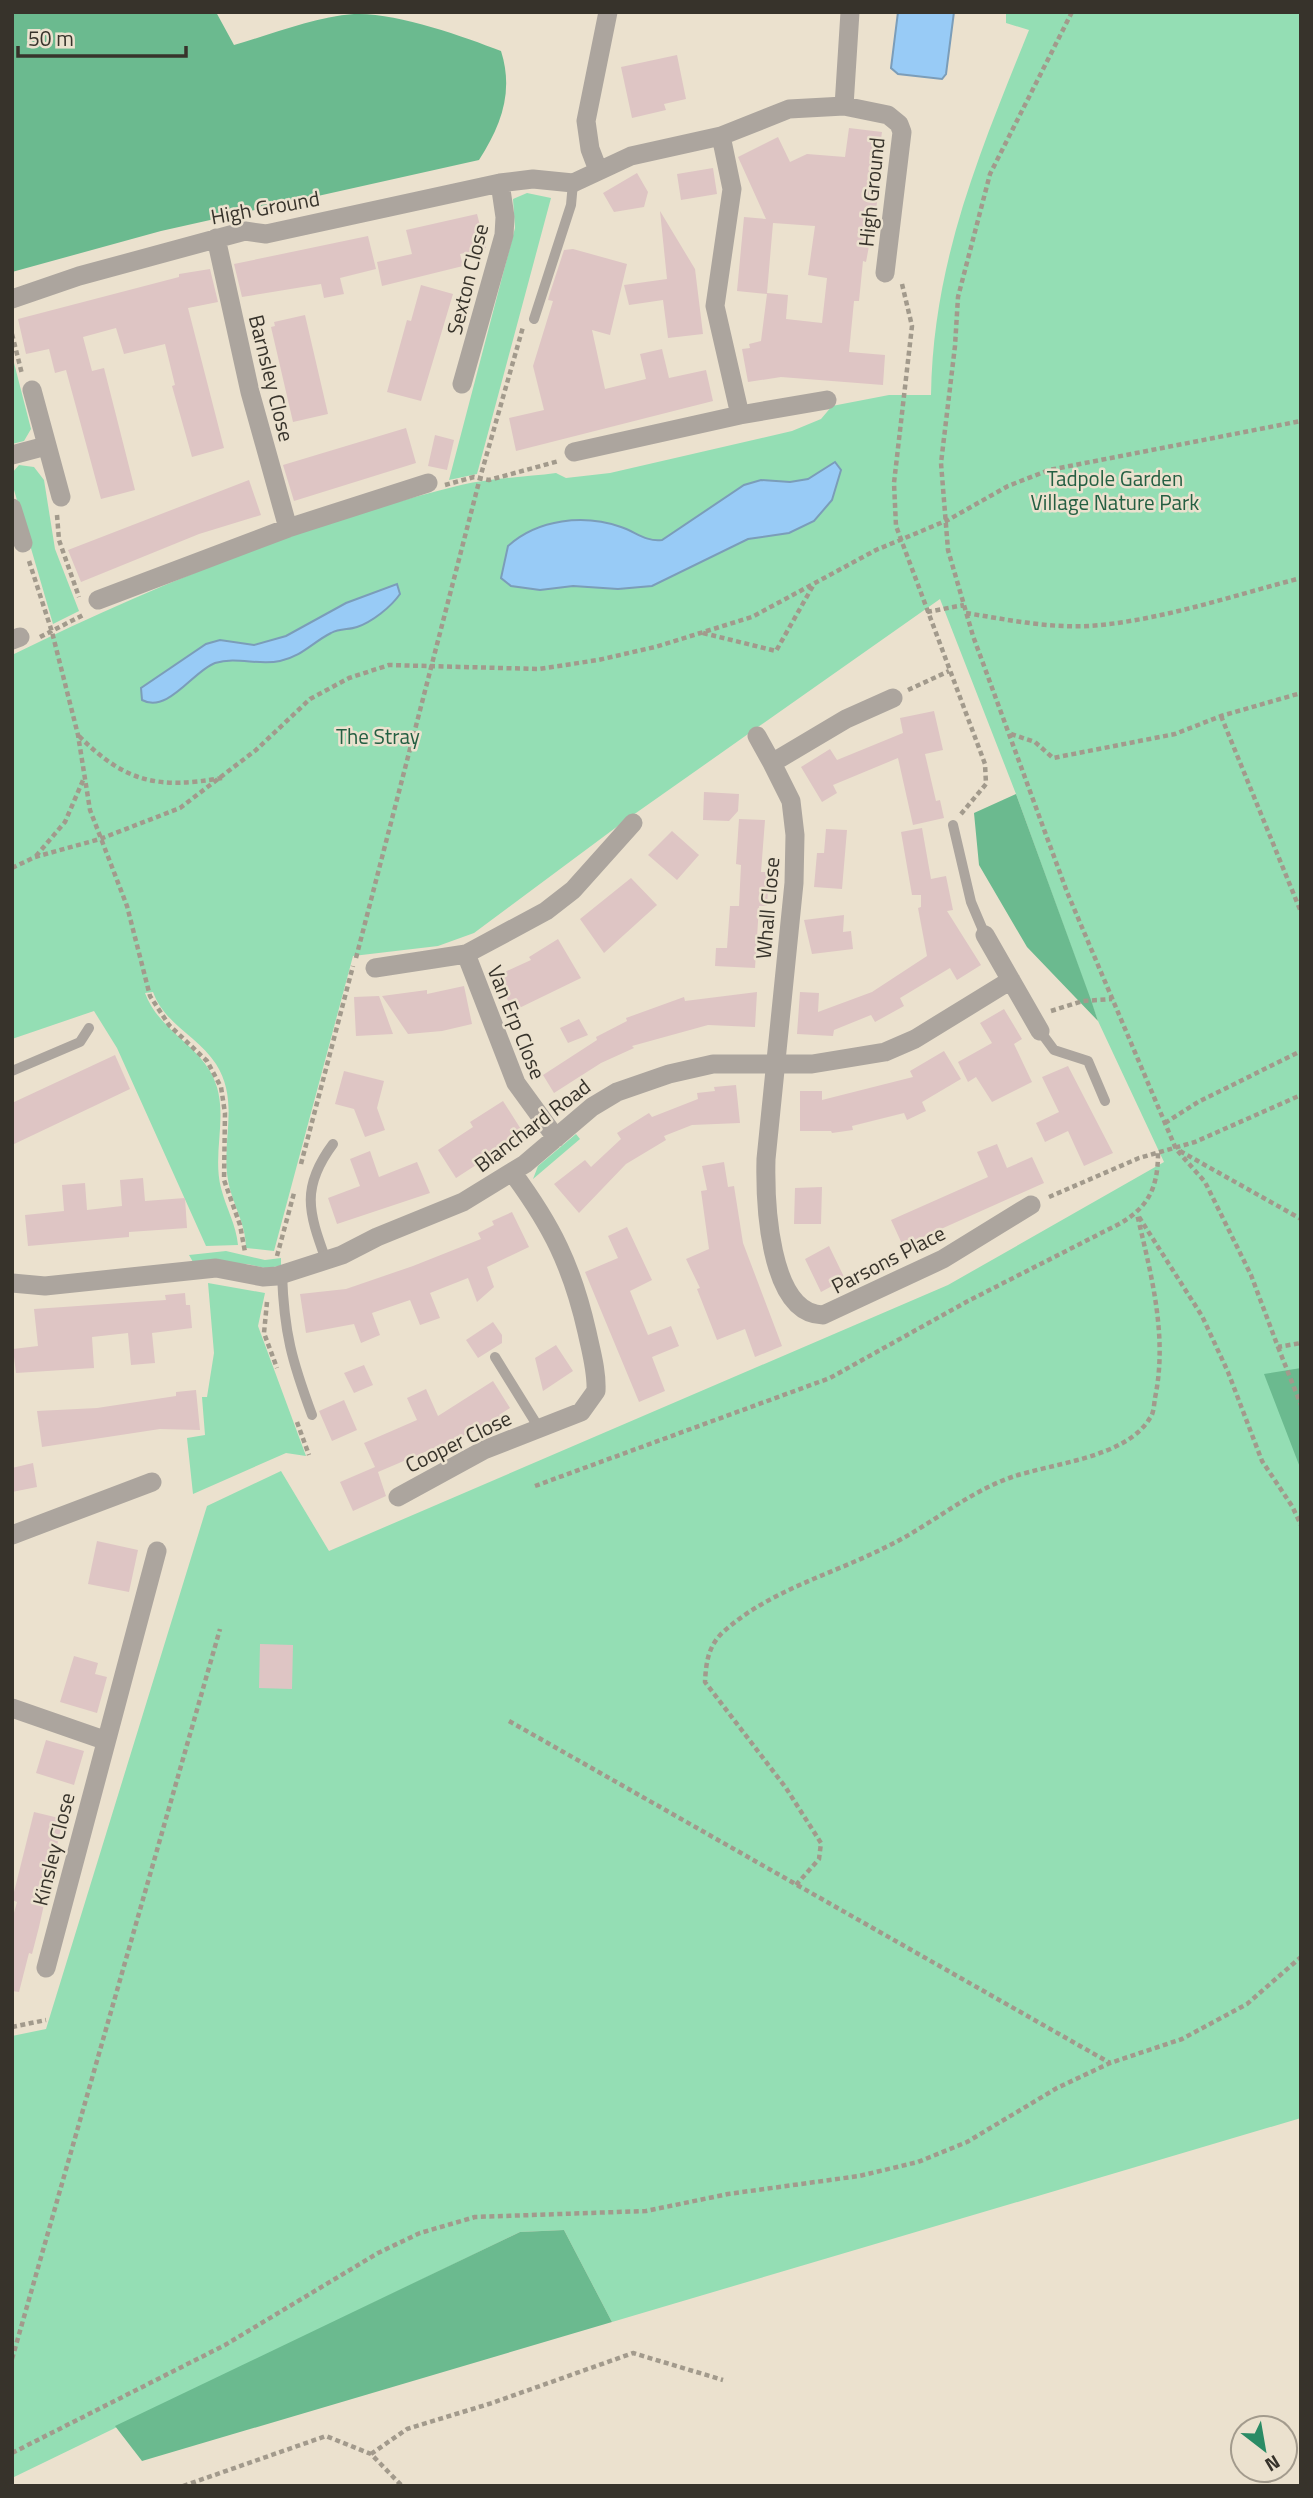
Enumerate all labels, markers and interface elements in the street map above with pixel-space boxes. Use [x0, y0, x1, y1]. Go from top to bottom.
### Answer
scale bar [18, 14, 186, 58]
text: 50 m [28, 22, 74, 54]
street label: High Ground [849, 136, 893, 248]
street label: High Ground [208, 182, 322, 232]
street label: Sexton Close [438, 220, 496, 338]
street label: Barnsley Close [241, 311, 303, 445]
park label: Tadpole Garden Village Nature Park [1031, 462, 1199, 518]
park label: The Stray [336, 720, 420, 752]
street label: Whall Close [747, 856, 787, 960]
street label: Van Erp Close [480, 960, 554, 1084]
street label: Blanchard Road [467, 1070, 597, 1180]
street label: Parsons Place [825, 1217, 951, 1301]
street label: Cooper Close [399, 1401, 517, 1481]
street label: Kinsley Close [24, 1789, 82, 1909]
north arrow [1229, 2414, 1299, 2484]
text: N [1260, 2448, 1286, 2480]

